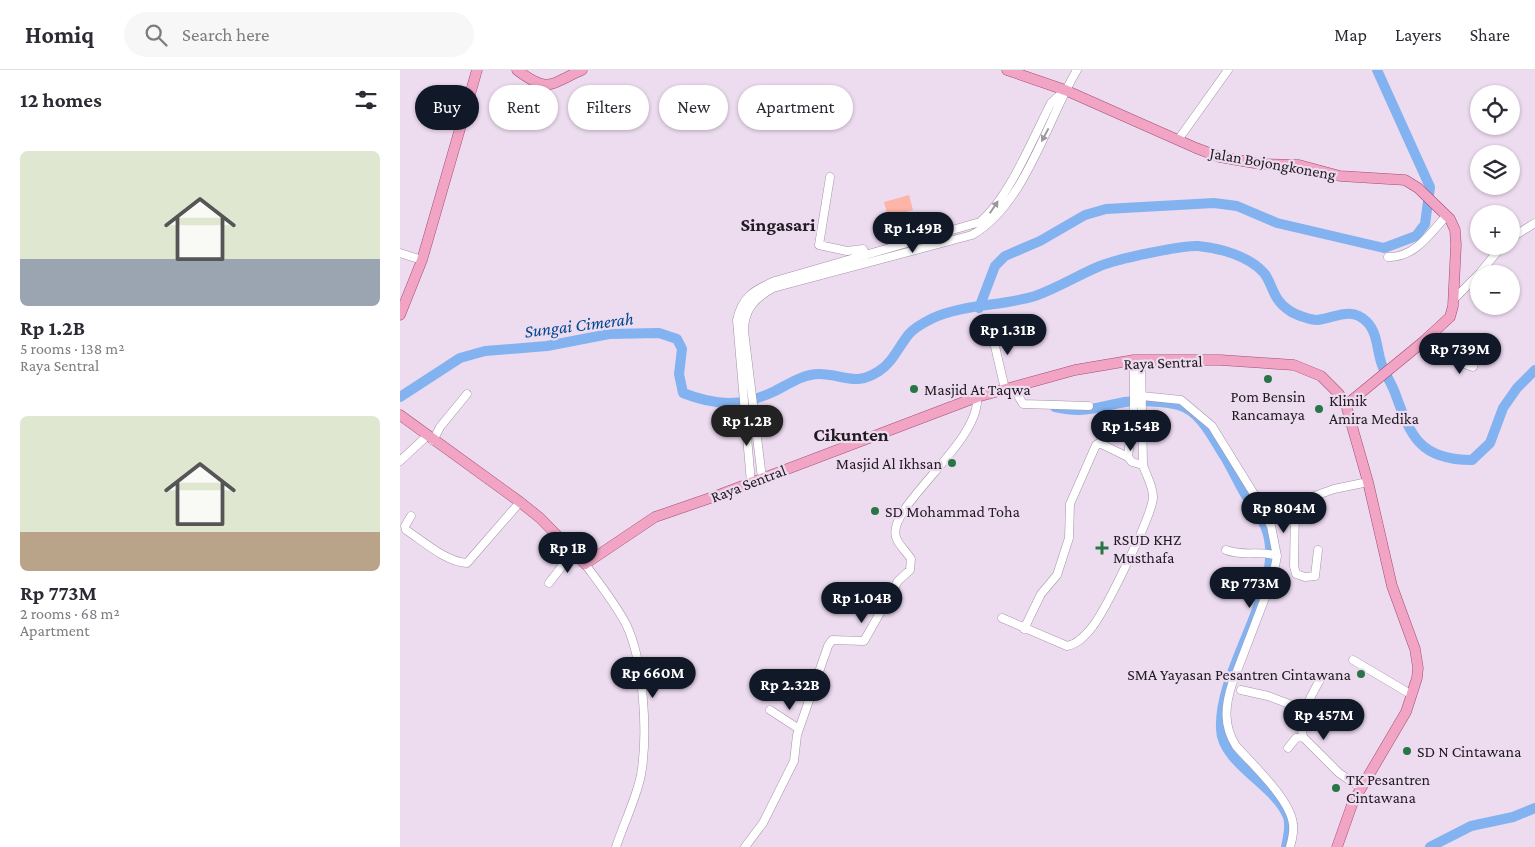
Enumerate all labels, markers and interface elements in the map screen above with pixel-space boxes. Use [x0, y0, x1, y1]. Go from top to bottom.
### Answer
search box [124, 12, 474, 57]
text: Homiq [25, 21, 94, 48]
icon: search [142, 21, 170, 49]
text: Search here [182, 24, 269, 45]
text: Map [1334, 25, 1367, 45]
text: Layers [1395, 25, 1442, 45]
text: Share [1470, 25, 1510, 45]
chip: Buy [415, 85, 479, 130]
chip: Rent [489, 85, 558, 130]
chip: Filters [568, 85, 649, 130]
chip: New [659, 85, 728, 130]
chip: Apartment [738, 85, 853, 130]
map controls [1470, 85, 1520, 315]
button: locate [1470, 85, 1520, 135]
icon: filters [352, 86, 380, 114]
text: 12 homes [20, 88, 102, 112]
one-way arrow [1041, 127, 1049, 142]
street label: Jalan Bojongkoneng [1206, 144, 1338, 184]
button: layers [1470, 145, 1520, 195]
icon: home [155, 184, 245, 274]
one-way arrow [989, 200, 999, 214]
button: + [1470, 205, 1520, 255]
pin: Rp 1.49B [861, 212, 965, 254]
district label: Singasari [741, 214, 816, 235]
text: Rp 1.49B [884, 219, 942, 236]
button: − [1470, 265, 1520, 315]
water label: Sungai Cimerah [523, 308, 635, 342]
pin: Rp 1.31B [956, 314, 1060, 356]
text: Rp 1.2B [20, 316, 85, 340]
text: Rp 1.31B [980, 321, 1036, 338]
pin: Rp 739M [1414, 332, 1506, 375]
text: 5 rooms · 138 m² [20, 340, 124, 357]
text: Rp 739M [1430, 340, 1490, 357]
street label: Raya Sentral [1123, 353, 1203, 373]
text: Raya Sentral [20, 357, 99, 374]
marker: Pom Bensin Rancamaya [1262, 373, 1274, 385]
place label: Masjid At Taqwa [924, 381, 1031, 399]
marker: Masjid At Taqwa [908, 383, 920, 395]
place label: Pom Bensin Rancamaya [1231, 388, 1306, 424]
place label: Klinik Amira Medika [1329, 392, 1419, 427]
marker: Klinik Amira Medika [1313, 403, 1325, 415]
pin: Rp 1.2B [701, 404, 793, 447]
pin: Rp 1.54B [1079, 410, 1183, 452]
text: Rp 1.2B [722, 412, 772, 429]
text: Rp 1.54B [1102, 417, 1160, 434]
district label: Cikunten [813, 424, 889, 445]
icon: home [155, 449, 245, 539]
place label: Masjid Al Ikhsan [836, 455, 942, 473]
marker: Masjid Al Ikhsan [946, 457, 958, 469]
street label: Raya Sentral [708, 461, 789, 507]
pin: Rp 804M [1238, 492, 1330, 534]
text: Rp 804M [1252, 499, 1316, 516]
place label: SD Mohammad Toha [885, 503, 1021, 520]
marker: SD Mohammad Toha [869, 505, 881, 517]
place label: RSUD KHZ Musthafa [1113, 531, 1181, 566]
pin: Rp 1B [533, 532, 603, 574]
text: Rp 1B [549, 539, 587, 556]
marker: RSUD KHZ Musthafa [1095, 541, 1109, 555]
pin: Rp 773M [1204, 566, 1296, 609]
text: Rp 773M [1221, 574, 1279, 591]
text: Rp 773M [20, 581, 97, 605]
pin: Rp 1.04B [810, 582, 914, 624]
text: Rp 1.04B [832, 589, 892, 606]
text: 2 rooms · 68 m² [20, 605, 120, 622]
text: Apartment [20, 622, 90, 639]
pin: Rp 660M [607, 656, 699, 699]
text: Rp 660M [622, 664, 684, 681]
place label: SMA Yayasan Pesantren Cintawana [1127, 666, 1352, 684]
pin: Rp 2.32B [738, 668, 842, 711]
marker: SMA Yayasan Pesantren Cintawana [1355, 668, 1367, 680]
text: Rp 2.32B [760, 676, 820, 693]
pin: Rp 457M [1278, 698, 1370, 741]
text: Rp 457M [1294, 706, 1354, 723]
place label: SD N Cintawana [1417, 743, 1522, 760]
marker: SD N Cintawana [1401, 745, 1413, 757]
place label: TK Pesantren Cintawana [1346, 771, 1431, 806]
marker: TK Pesantren Cintawana [1330, 782, 1342, 794]

